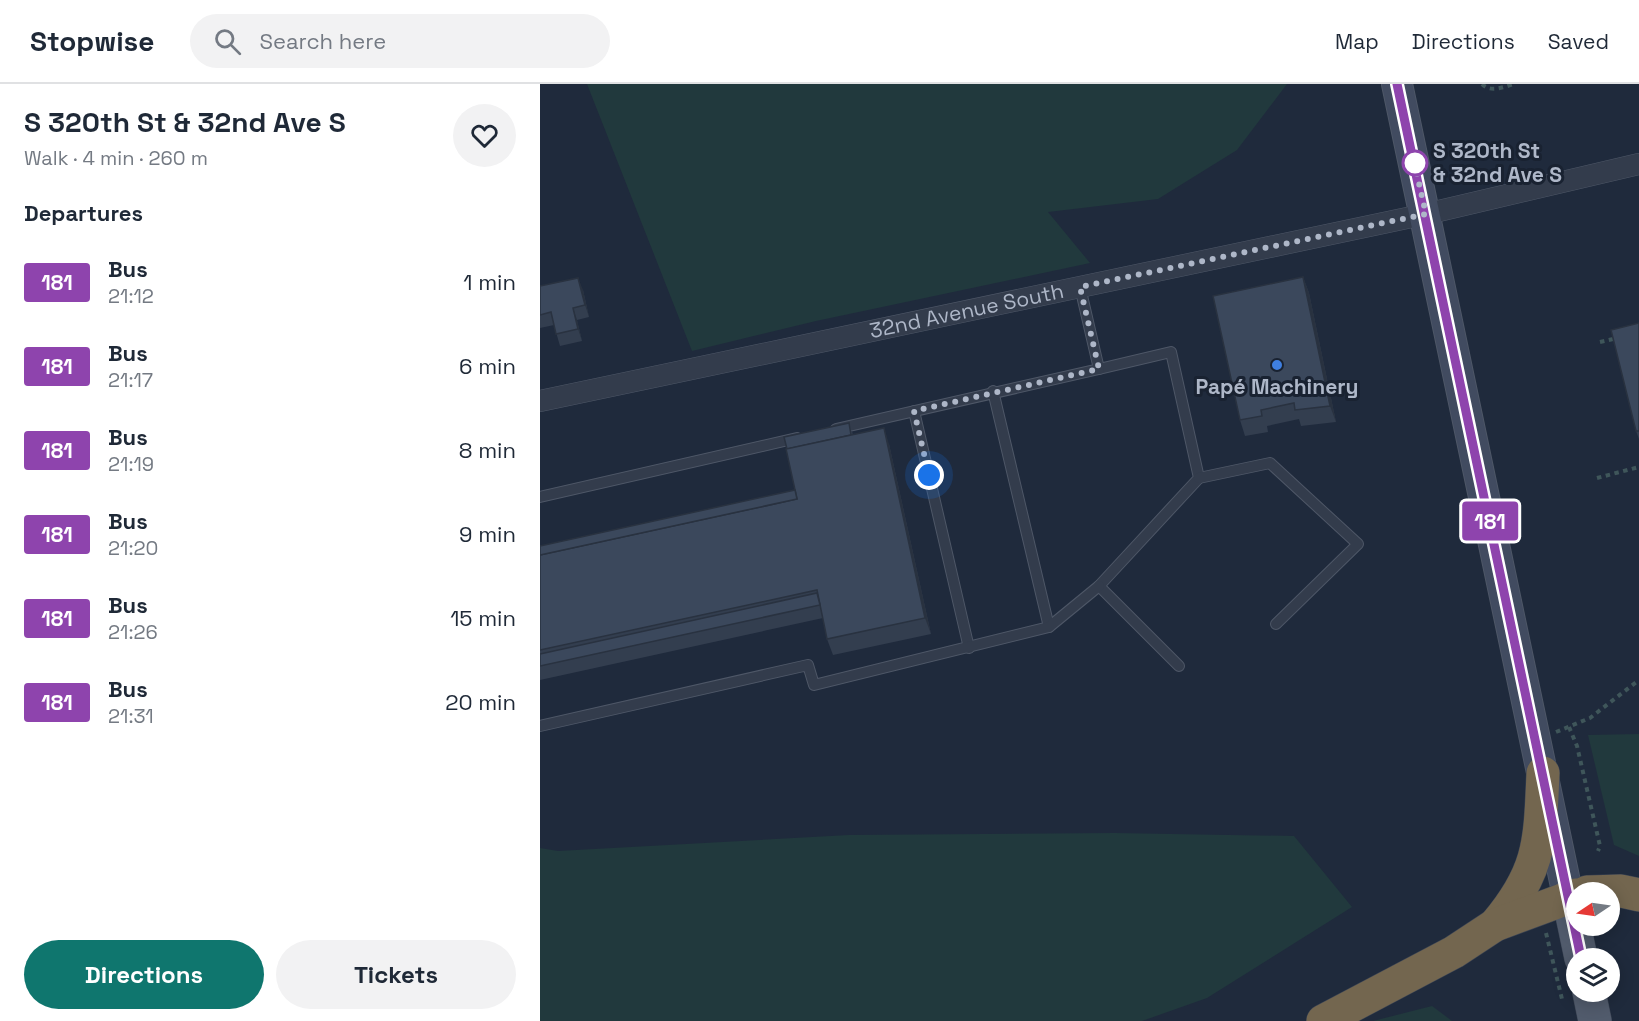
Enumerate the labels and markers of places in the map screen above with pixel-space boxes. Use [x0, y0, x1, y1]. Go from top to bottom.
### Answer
place label: S 320th St & 32nd Ave S [1433, 137, 1562, 188]
marker: S 320th St & 32nd Ave S [1402, 150, 1428, 176]
marker: Papé Machinery [1270, 358, 1284, 372]
place label: Papé Machinery [1195, 373, 1359, 400]

